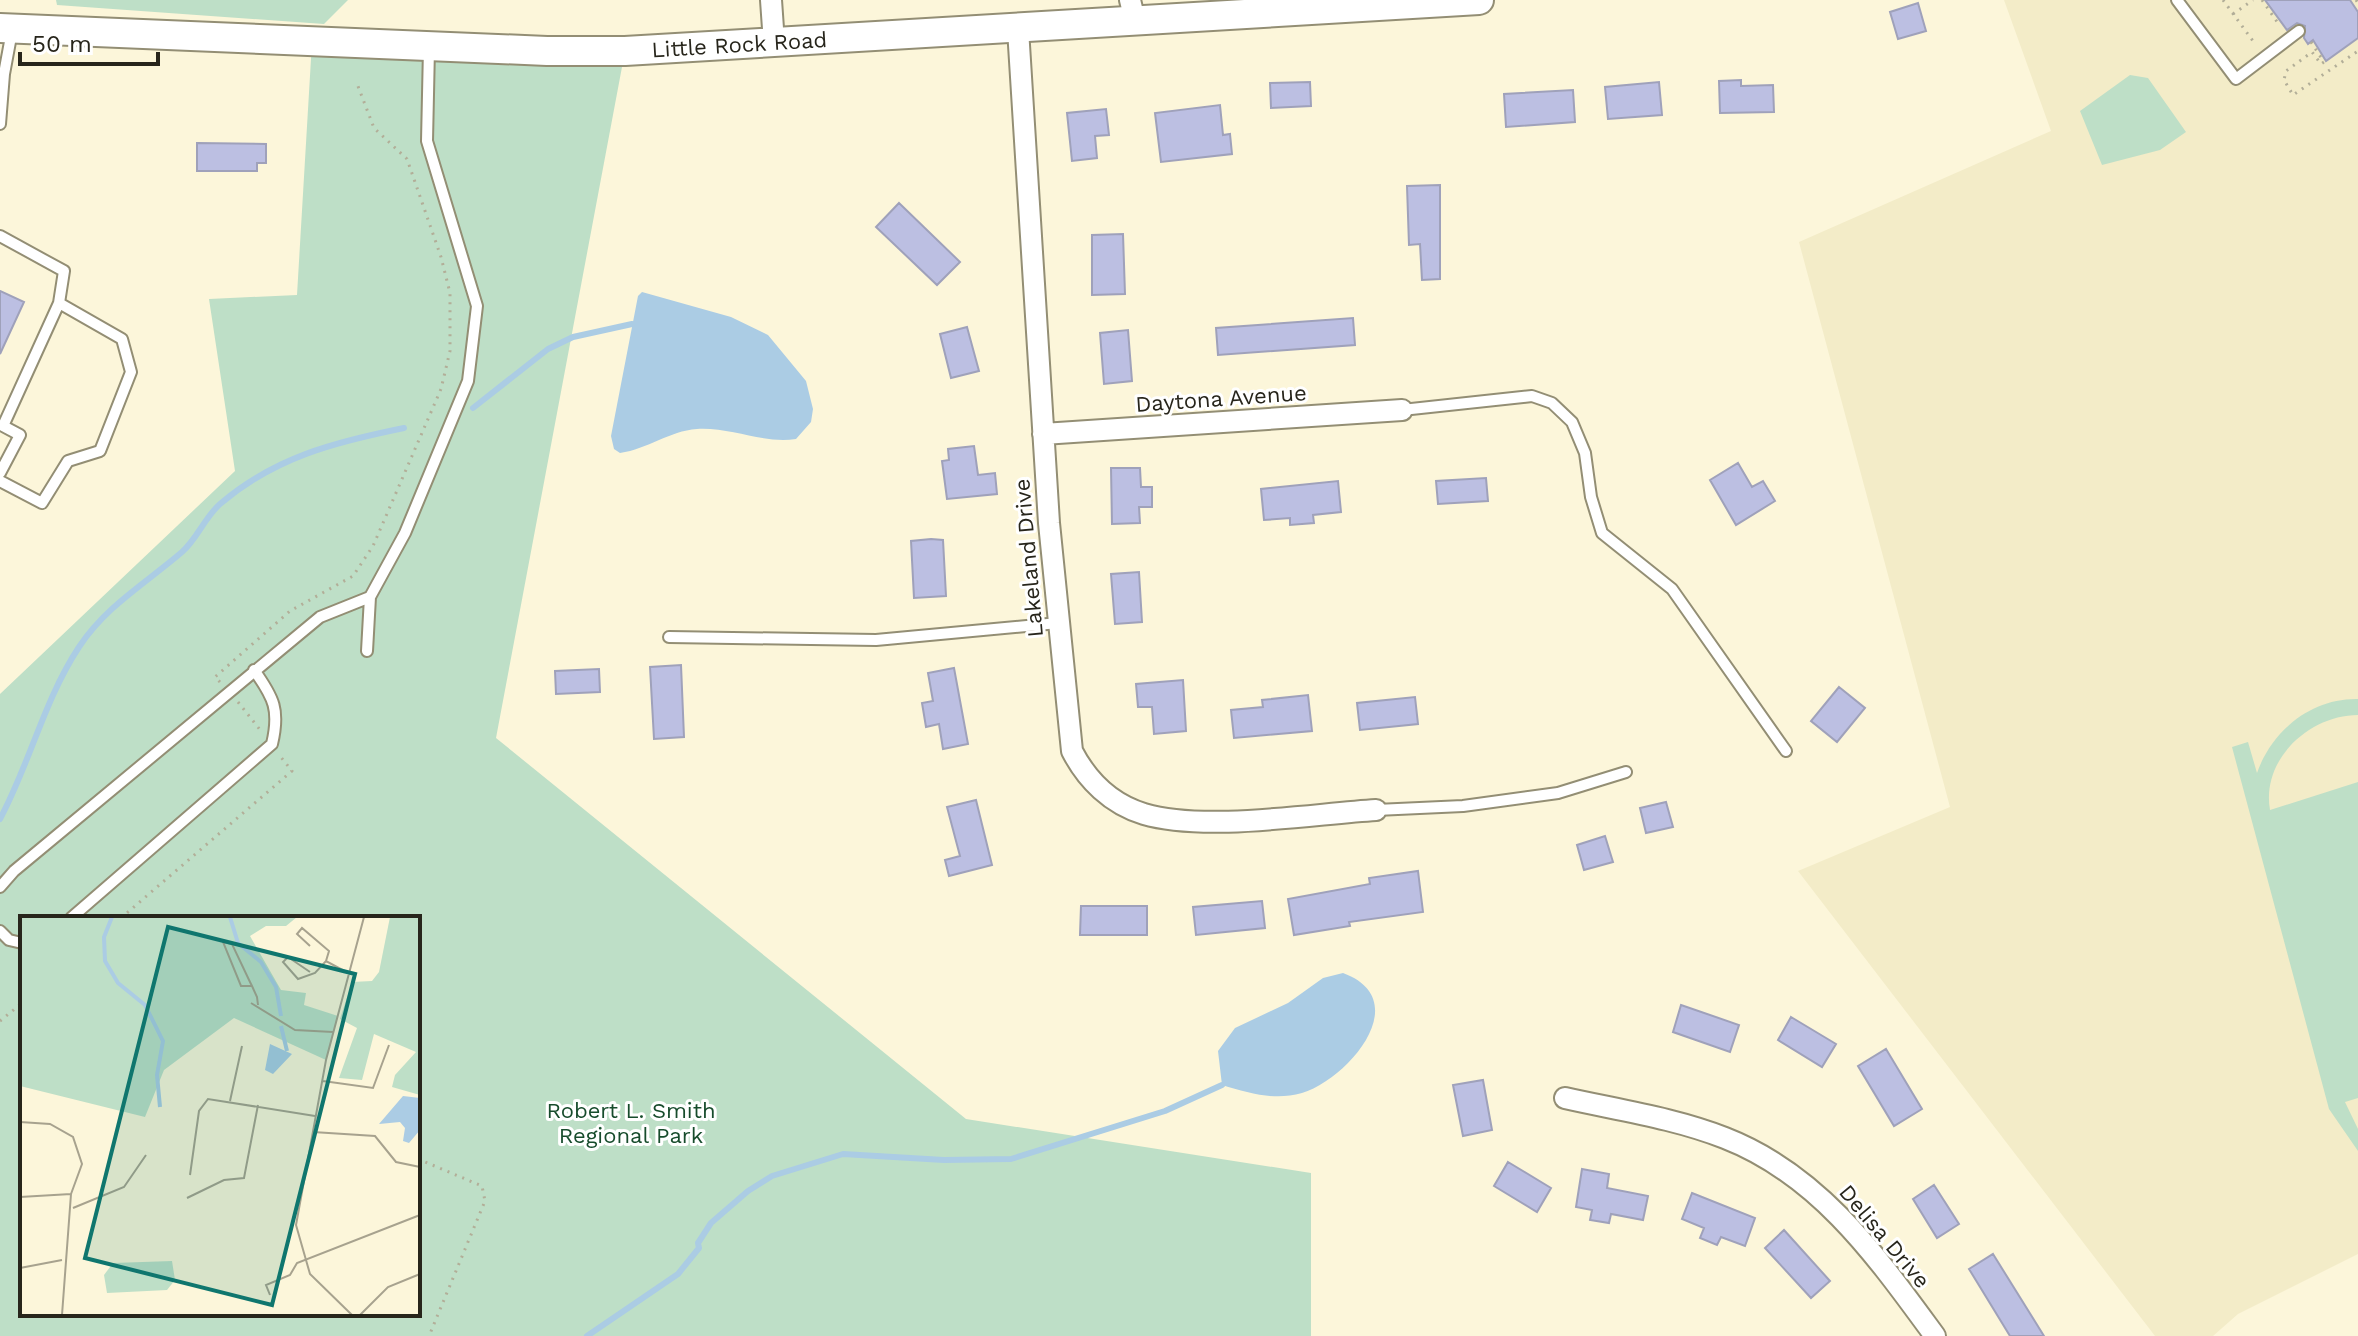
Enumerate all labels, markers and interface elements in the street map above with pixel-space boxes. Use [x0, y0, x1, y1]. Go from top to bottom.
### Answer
scale bar [20, 16, 158, 66]
street label: Little Rock Road [651, 27, 828, 62]
text: 50 m [32, 30, 92, 58]
street label: Daytona Avenue [1135, 380, 1307, 417]
street label: Lakeland Drive [1009, 478, 1048, 638]
inset map [20, 916, 420, 1316]
park label: Robert L. Smith Regional Park [546, 1098, 716, 1148]
street label: Delisa Drive [1834, 1180, 1935, 1293]

